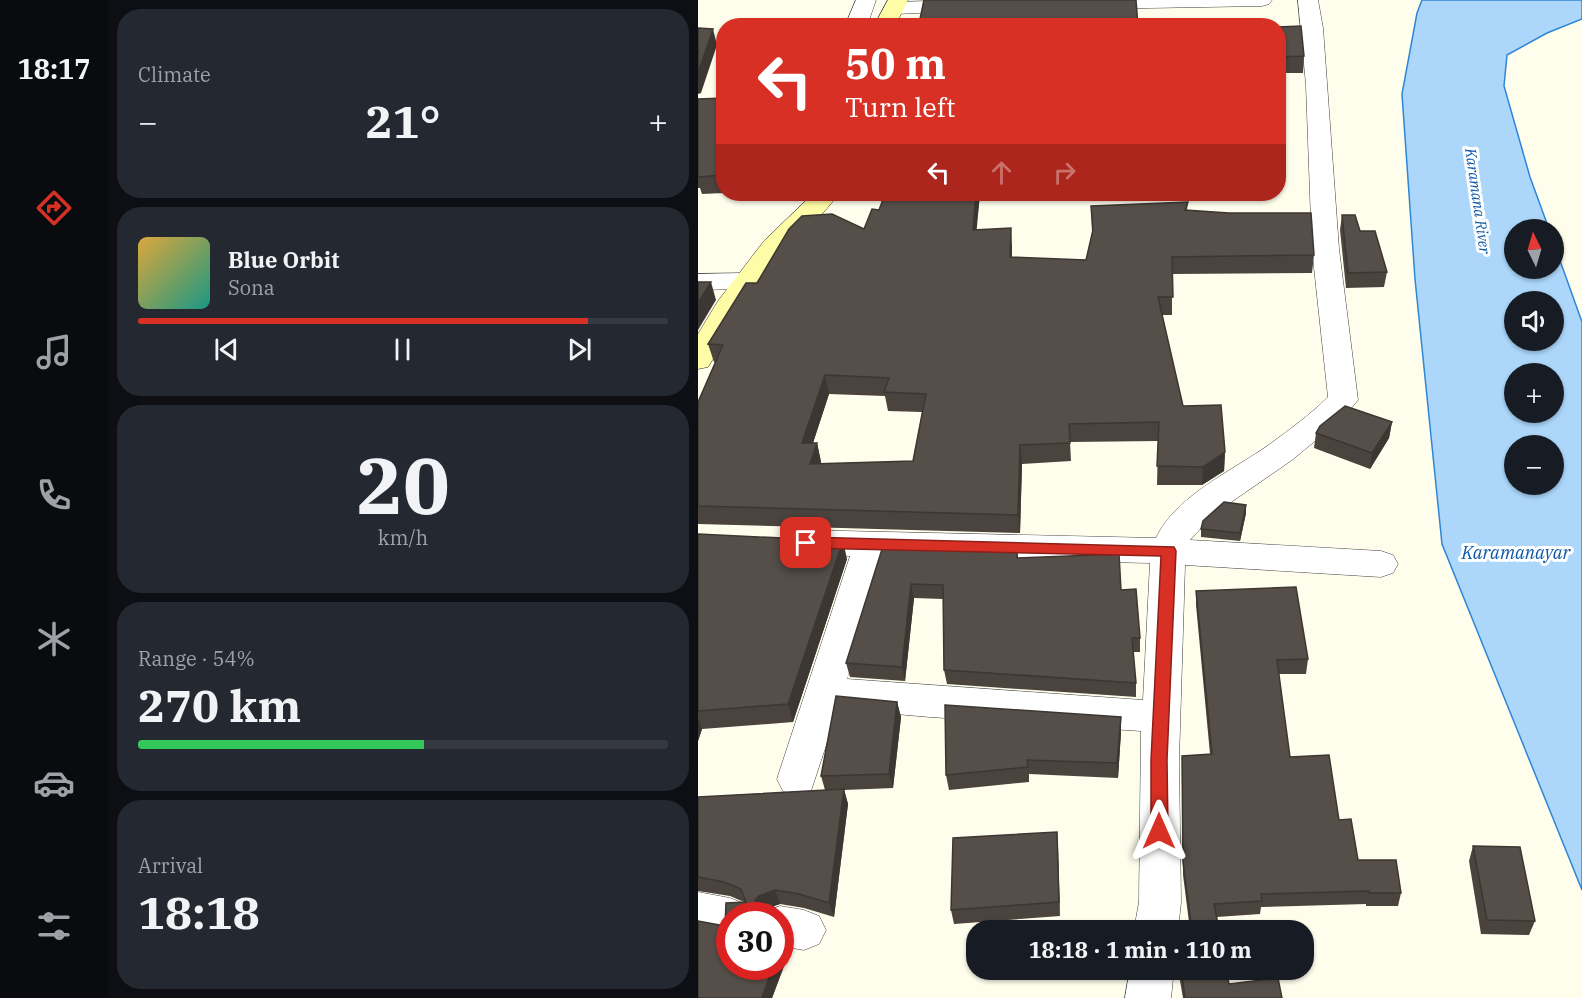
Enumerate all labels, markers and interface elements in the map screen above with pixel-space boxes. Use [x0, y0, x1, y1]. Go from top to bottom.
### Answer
text: 50 m [845, 36, 946, 91]
icon: left [746, 42, 824, 120]
text: 18:17 [18, 51, 90, 86]
text: Climate [138, 61, 211, 88]
text: Turn left [845, 89, 956, 124]
text: 21° [365, 92, 441, 150]
text: − [138, 100, 158, 143]
text: + [648, 100, 668, 143]
water label: Karamana River [1461, 146, 1495, 255]
icon: left [922, 156, 955, 189]
icon: ahead [985, 156, 1018, 189]
icon: right [1048, 156, 1081, 189]
icon: directions [33, 187, 75, 229]
north arrow [1504, 219, 1564, 279]
map controls [1504, 219, 1564, 495]
text: Blue Orbit [228, 245, 339, 274]
text: Sona [228, 274, 275, 301]
button: sound [1504, 291, 1564, 351]
icon: music [33, 331, 75, 373]
icon: previous [210, 333, 243, 366]
icon: pause [386, 333, 419, 366]
icon: next [563, 333, 596, 366]
button: + [1504, 363, 1564, 423]
text: 20 [356, 434, 450, 535]
button: − [1504, 435, 1564, 495]
icon: phone [33, 474, 75, 516]
pin [780, 517, 831, 568]
text: km/h [378, 524, 428, 551]
icon: arrive [789, 526, 822, 559]
water label: Karamanayar [1461, 541, 1572, 564]
icon: climate [33, 618, 75, 660]
text: Range · 54% [138, 645, 255, 672]
text: 270 km [138, 676, 301, 734]
icon: car [33, 762, 75, 804]
position arrow [1127, 799, 1191, 863]
text: Arrival [138, 852, 203, 879]
text: 18:18 [138, 883, 260, 941]
speed limit sign: 30 [716, 902, 794, 980]
icon: filters [33, 905, 75, 947]
text: 18:18 · 1 min · 110 m [1028, 935, 1252, 964]

